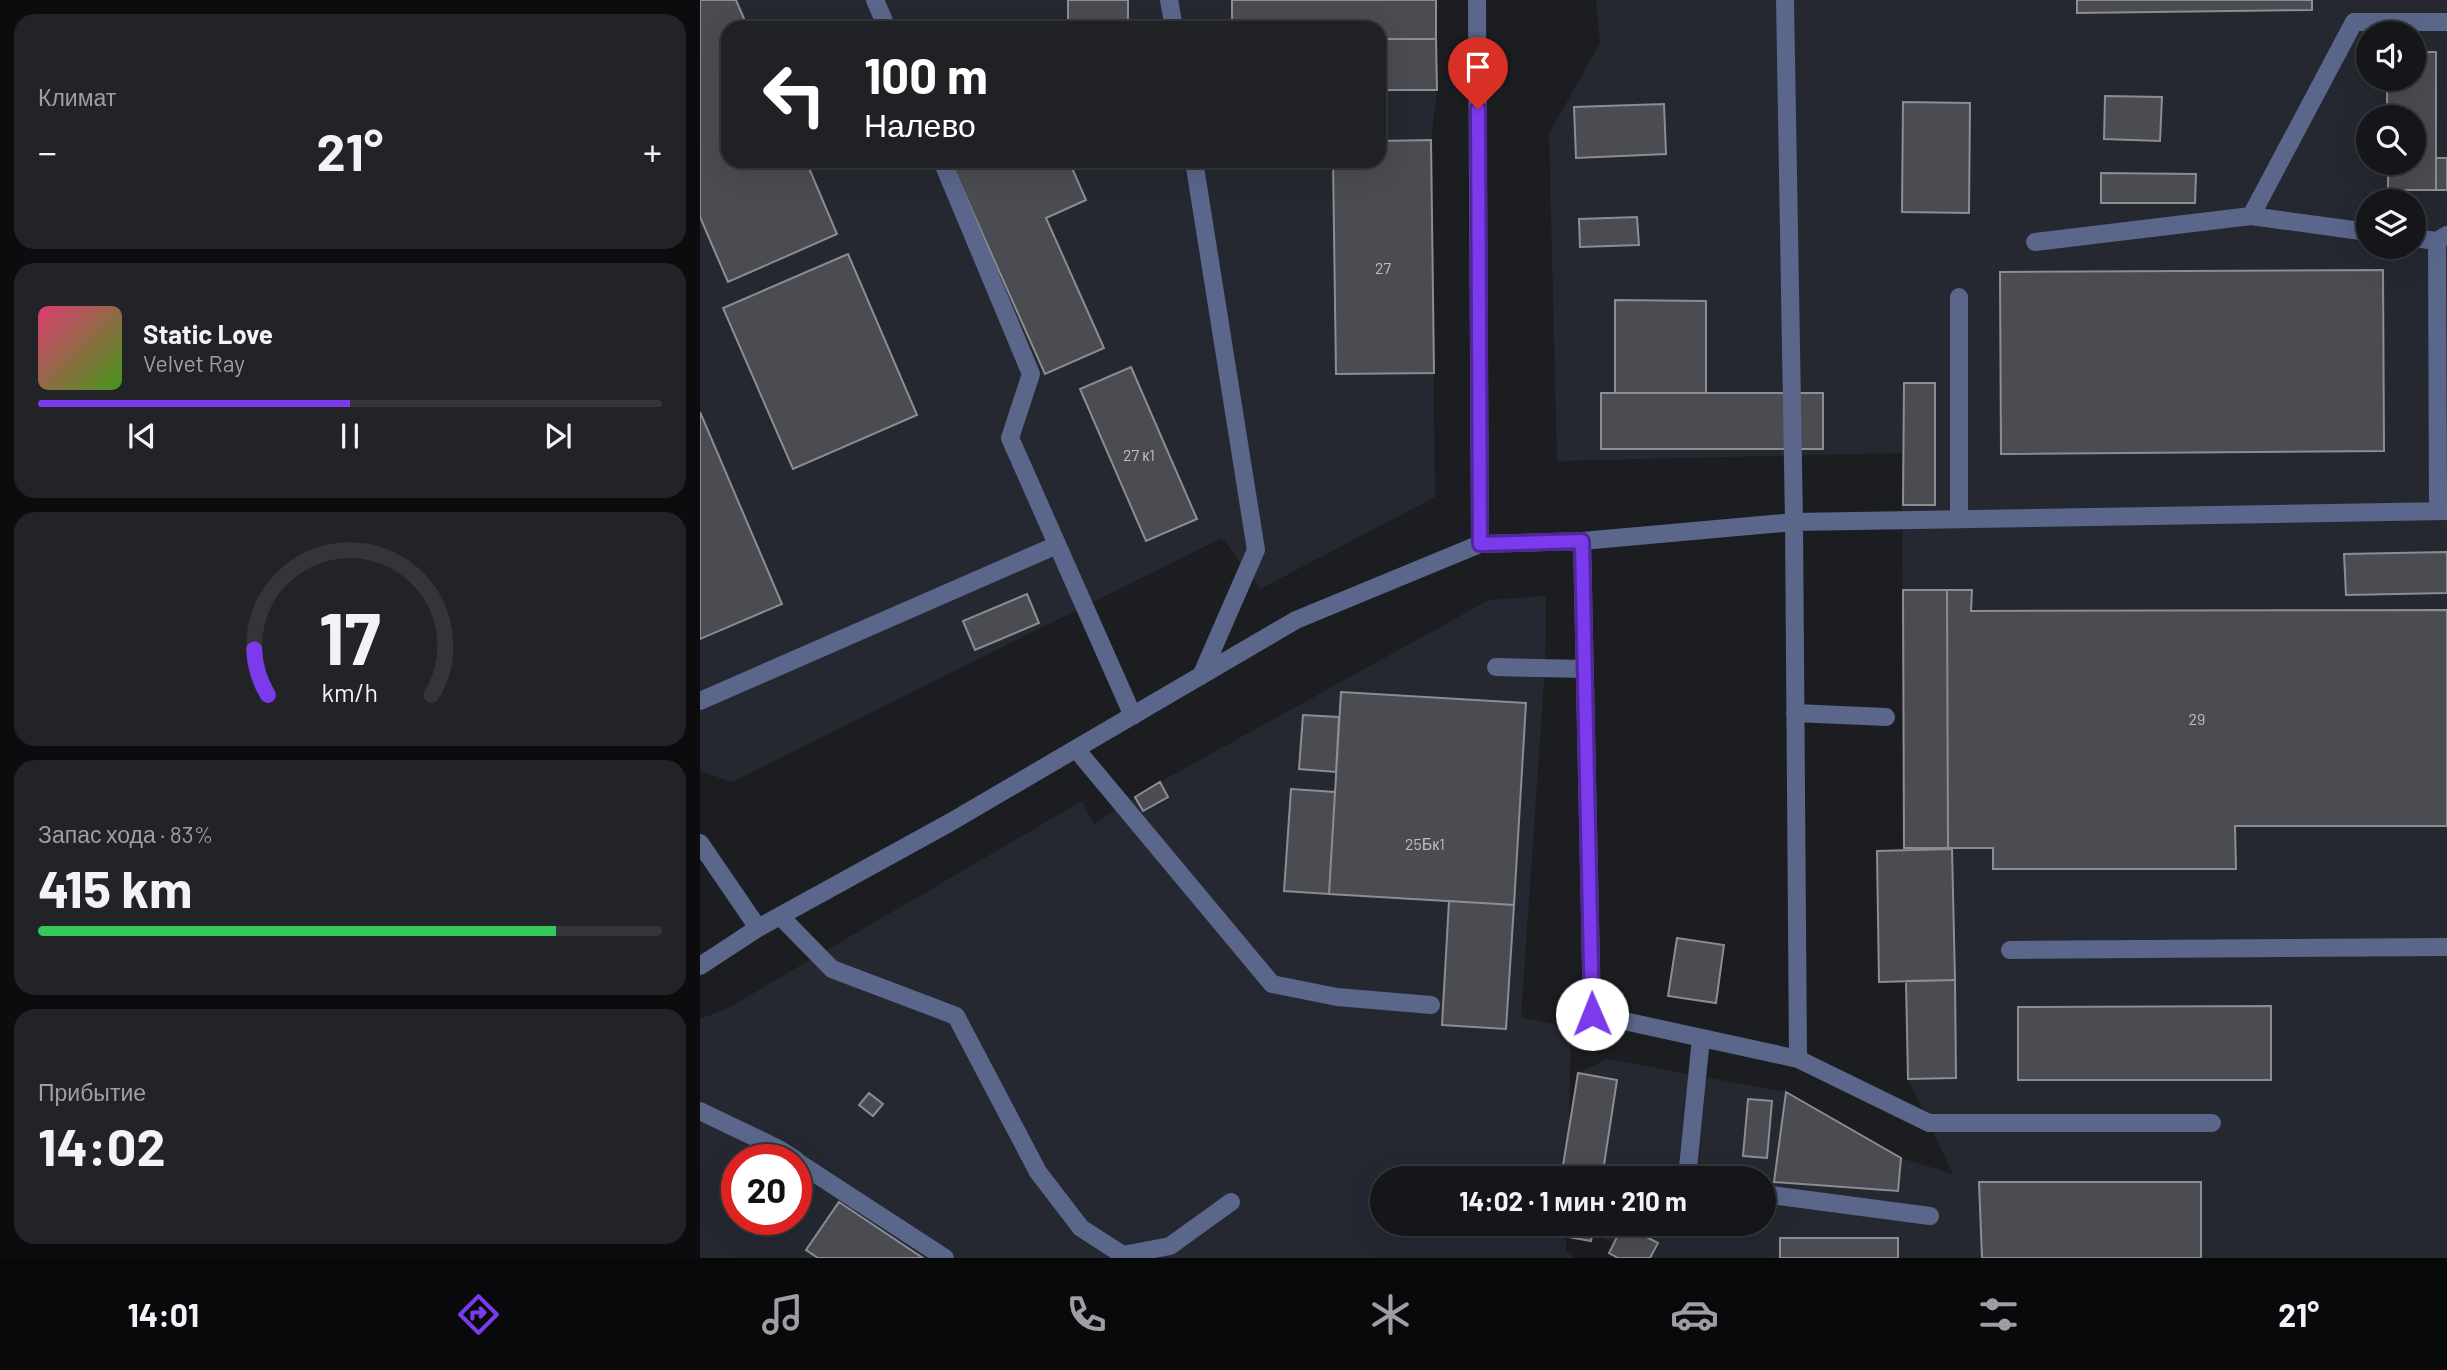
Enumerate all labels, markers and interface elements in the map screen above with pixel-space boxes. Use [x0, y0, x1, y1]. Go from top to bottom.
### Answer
map controls [2356, 21, 2426, 259]
button: sound [2356, 21, 2426, 91]
pin [1448, 37, 1508, 109]
text: 100 m [864, 45, 988, 104]
icon: arrive [1459, 48, 1497, 86]
icon: left [749, 49, 840, 140]
text: Климат [38, 83, 116, 111]
text: Налево [864, 105, 976, 143]
button: search [2356, 105, 2426, 175]
text: 21° [317, 119, 383, 181]
text: − [38, 128, 57, 174]
text: + [643, 128, 662, 174]
button: layers [2356, 189, 2426, 259]
house number: 27 [1375, 258, 1391, 277]
text: Static Love [143, 318, 273, 349]
text: Velvet Ray [143, 349, 245, 377]
icon: previous [123, 417, 161, 455]
icon: pause [331, 417, 369, 455]
icon: next [539, 417, 577, 455]
house number: 27 к1 [1123, 445, 1155, 464]
text: 17 [319, 592, 381, 680]
text: km/h [322, 677, 378, 707]
house number: 29 [2189, 709, 2205, 728]
text: Запас хода · 83% [38, 820, 213, 848]
house number: 25Бк1 [1405, 834, 1445, 853]
text: 415 km [38, 856, 192, 918]
position arrow [1555, 977, 1629, 1051]
text: Прибытие [38, 1078, 146, 1106]
text: 14:02 [38, 1114, 166, 1176]
speed limit sign: 20 [721, 1144, 812, 1235]
text: 14:02 · 1 мин · 210 m [1459, 1185, 1687, 1216]
icon: directions [454, 1290, 503, 1339]
icon: music [758, 1290, 807, 1339]
icon: phone [1062, 1290, 1111, 1339]
icon: climate [1366, 1290, 1415, 1339]
icon: car [1670, 1290, 1719, 1339]
icon: filters [1974, 1290, 2023, 1339]
text: 14:01 [128, 1295, 199, 1333]
text: 21° [2278, 1295, 2319, 1333]

